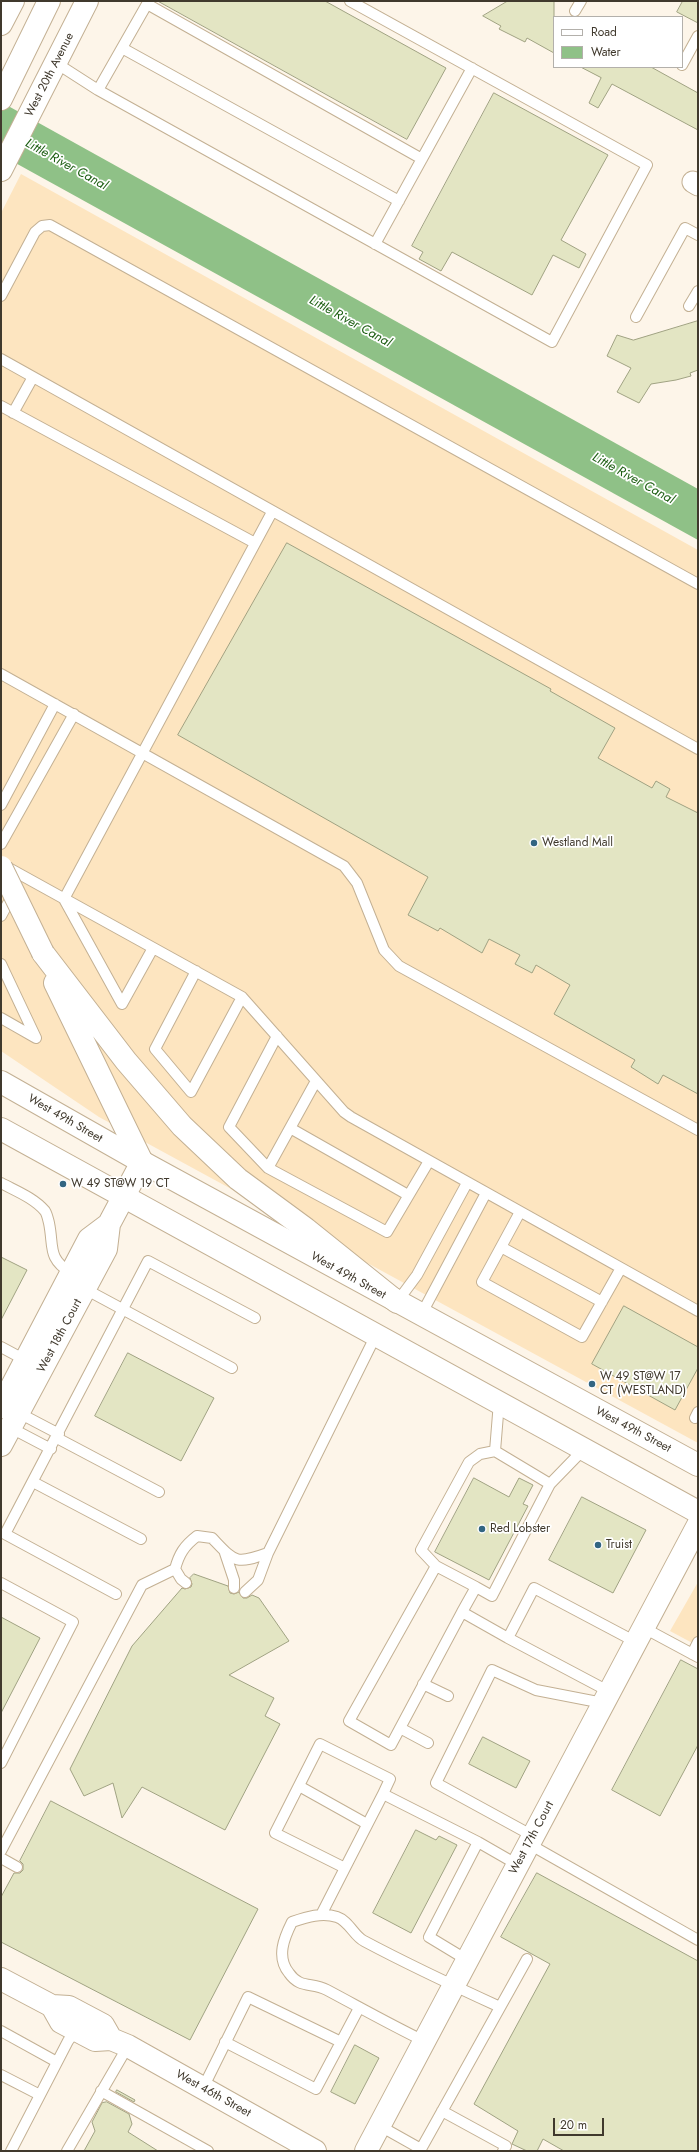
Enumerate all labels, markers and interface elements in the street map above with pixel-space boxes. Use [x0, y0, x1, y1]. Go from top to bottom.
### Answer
legend [553, 16, 683, 68]
text: Road [591, 23, 617, 41]
street label: West 20th Avenue [23, 30, 77, 120]
text: Water [591, 43, 621, 61]
water label: Little River Canal [22, 136, 110, 194]
water label: Little River Canal [306, 293, 394, 351]
water label: Little River Canal [589, 450, 677, 508]
place label: Westland Mall [542, 836, 613, 850]
marker: Westland Mall [529, 838, 539, 848]
street label: West 49th Street [25, 1092, 105, 1146]
place label: W 49 ST@W 19 CT [71, 1177, 169, 1191]
marker: W 49 ST@W 19 CT [58, 1179, 68, 1189]
street label: West 49th Street [308, 1249, 388, 1303]
street label: West 18th Court [35, 1297, 85, 1375]
place label: W 49 ST@W 17 CT (WESTLAND) [600, 1370, 686, 1398]
marker: W 49 ST@W 17 CT (WESTLAND) [587, 1379, 597, 1389]
street label: West 49th Street [593, 1404, 673, 1456]
place label: Red Lobster [490, 1522, 550, 1536]
marker: Red Lobster [477, 1524, 487, 1534]
place label: Truist [606, 1538, 632, 1552]
marker: Truist [593, 1540, 603, 1550]
street label: West 17th Court [507, 1799, 557, 1877]
street label: West 46th Street [173, 2067, 253, 2121]
scale bar [555, 2110, 606, 2136]
text: 20 m [560, 2116, 587, 2134]

